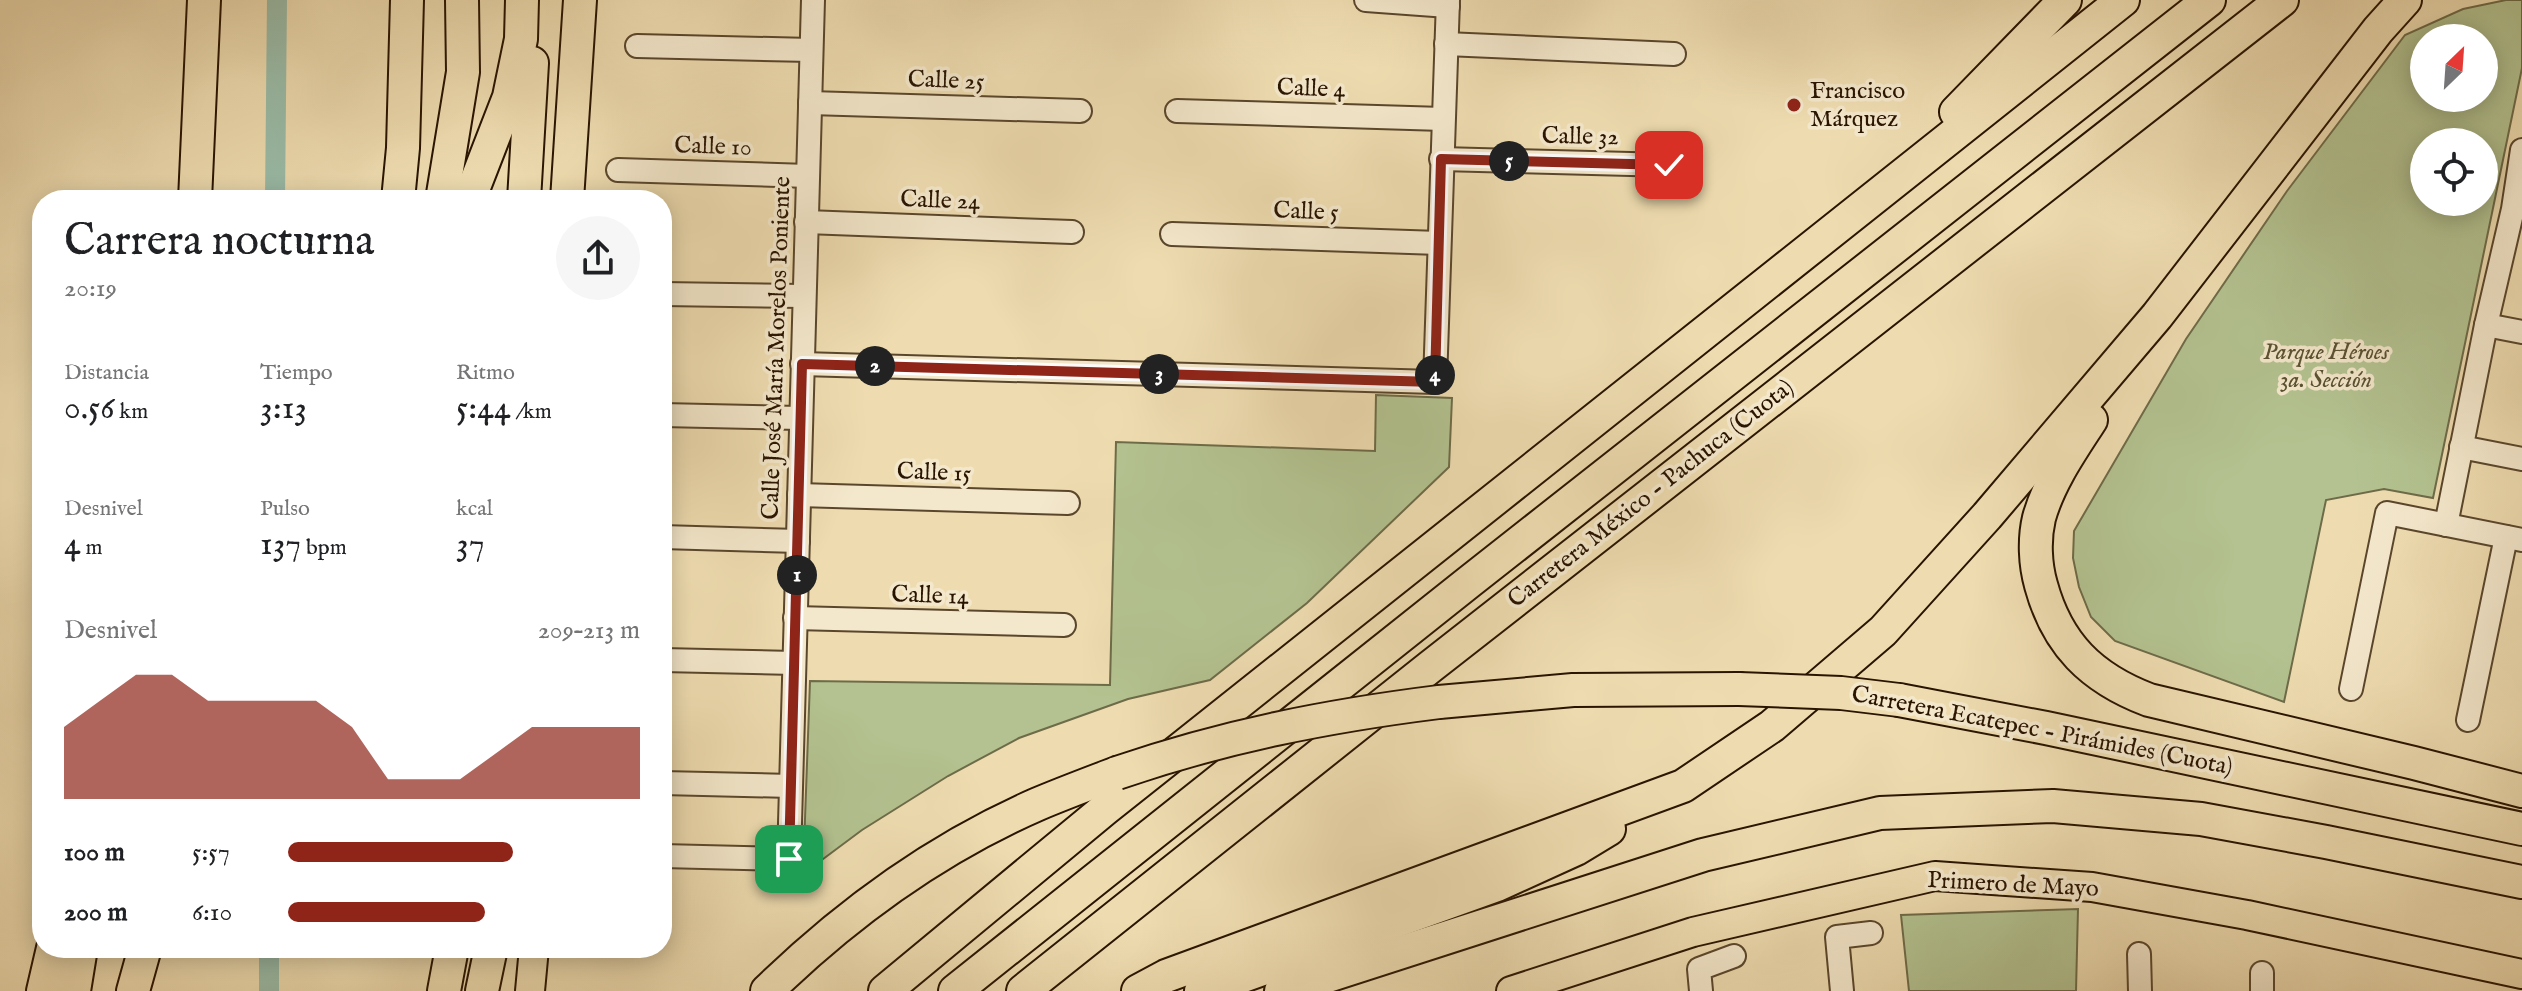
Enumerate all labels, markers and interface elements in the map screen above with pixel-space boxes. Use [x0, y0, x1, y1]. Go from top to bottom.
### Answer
north arrow [2410, 24, 2498, 112]
map controls [2410, 24, 2498, 216]
street label: Calle 25 [907, 64, 985, 98]
street label: Calle 4 [1276, 72, 1346, 106]
place label: Francisco Márquez [1810, 76, 1905, 135]
marker: Francisco Márquez [1785, 96, 1803, 114]
street label: Calle 32 [1541, 121, 1619, 153]
button: locate [2410, 128, 2498, 216]
street label: Calle 10 [674, 130, 752, 164]
pin [1635, 131, 1703, 199]
pin: 5 [1489, 141, 1529, 181]
icon: check [1647, 143, 1691, 187]
text: 5 [1505, 147, 1513, 175]
street label: Calle José María Morelos Poniente [756, 176, 798, 520]
street label: Calle 24 [900, 184, 981, 218]
street label: Calle 5 [1273, 195, 1340, 229]
text: Carrera nocturna [64, 214, 374, 270]
button: share [556, 216, 640, 300]
text: 20:19 [64, 272, 117, 305]
park label: Parque Héroes 3a. Sección [2263, 337, 2390, 396]
pin: 2 [855, 346, 895, 386]
text: 2 [870, 352, 880, 380]
pin: 3 [1139, 354, 1179, 394]
pin: 4 [1415, 355, 1455, 395]
text: Distancia [64, 359, 149, 387]
text: Tiempo [260, 359, 333, 387]
text: Ritmo [456, 359, 515, 387]
text: 3 [1155, 360, 1163, 388]
text: 4 [1430, 361, 1440, 389]
street label: Carretera México - Pachuca (Cuota) [1502, 373, 1800, 615]
text: 0.56 [64, 387, 115, 430]
text: 3:13 [260, 387, 307, 430]
text: 5:44 [456, 387, 511, 430]
text: km [115, 398, 148, 426]
text: /km [511, 398, 552, 426]
street label: Calle 15 [896, 456, 972, 490]
text: Desnivel [64, 495, 143, 523]
text: Pulso [260, 495, 310, 523]
text: kcal [456, 495, 493, 523]
text: 4 [64, 523, 81, 566]
text: 137 [260, 523, 301, 566]
text: 37 [456, 523, 485, 566]
text: m [81, 534, 102, 562]
text: bpm [301, 534, 347, 562]
pin: 1 [777, 555, 817, 595]
text: 1 [793, 561, 801, 589]
street label: Calle 14 [891, 579, 970, 613]
text: Desnivel [64, 614, 157, 647]
text: 209–213 m [538, 614, 640, 647]
street label: Carretera Ecatepec - Pirámides (Cuota) [1849, 679, 2235, 783]
pin [755, 825, 823, 893]
text: 100 m [64, 836, 125, 869]
text: 5:57 [192, 836, 230, 869]
icon: arrive [767, 837, 811, 881]
street label: Primero de Mayo [1927, 865, 2100, 905]
text: 200 m [64, 896, 128, 929]
text: 6:10 [192, 896, 232, 929]

